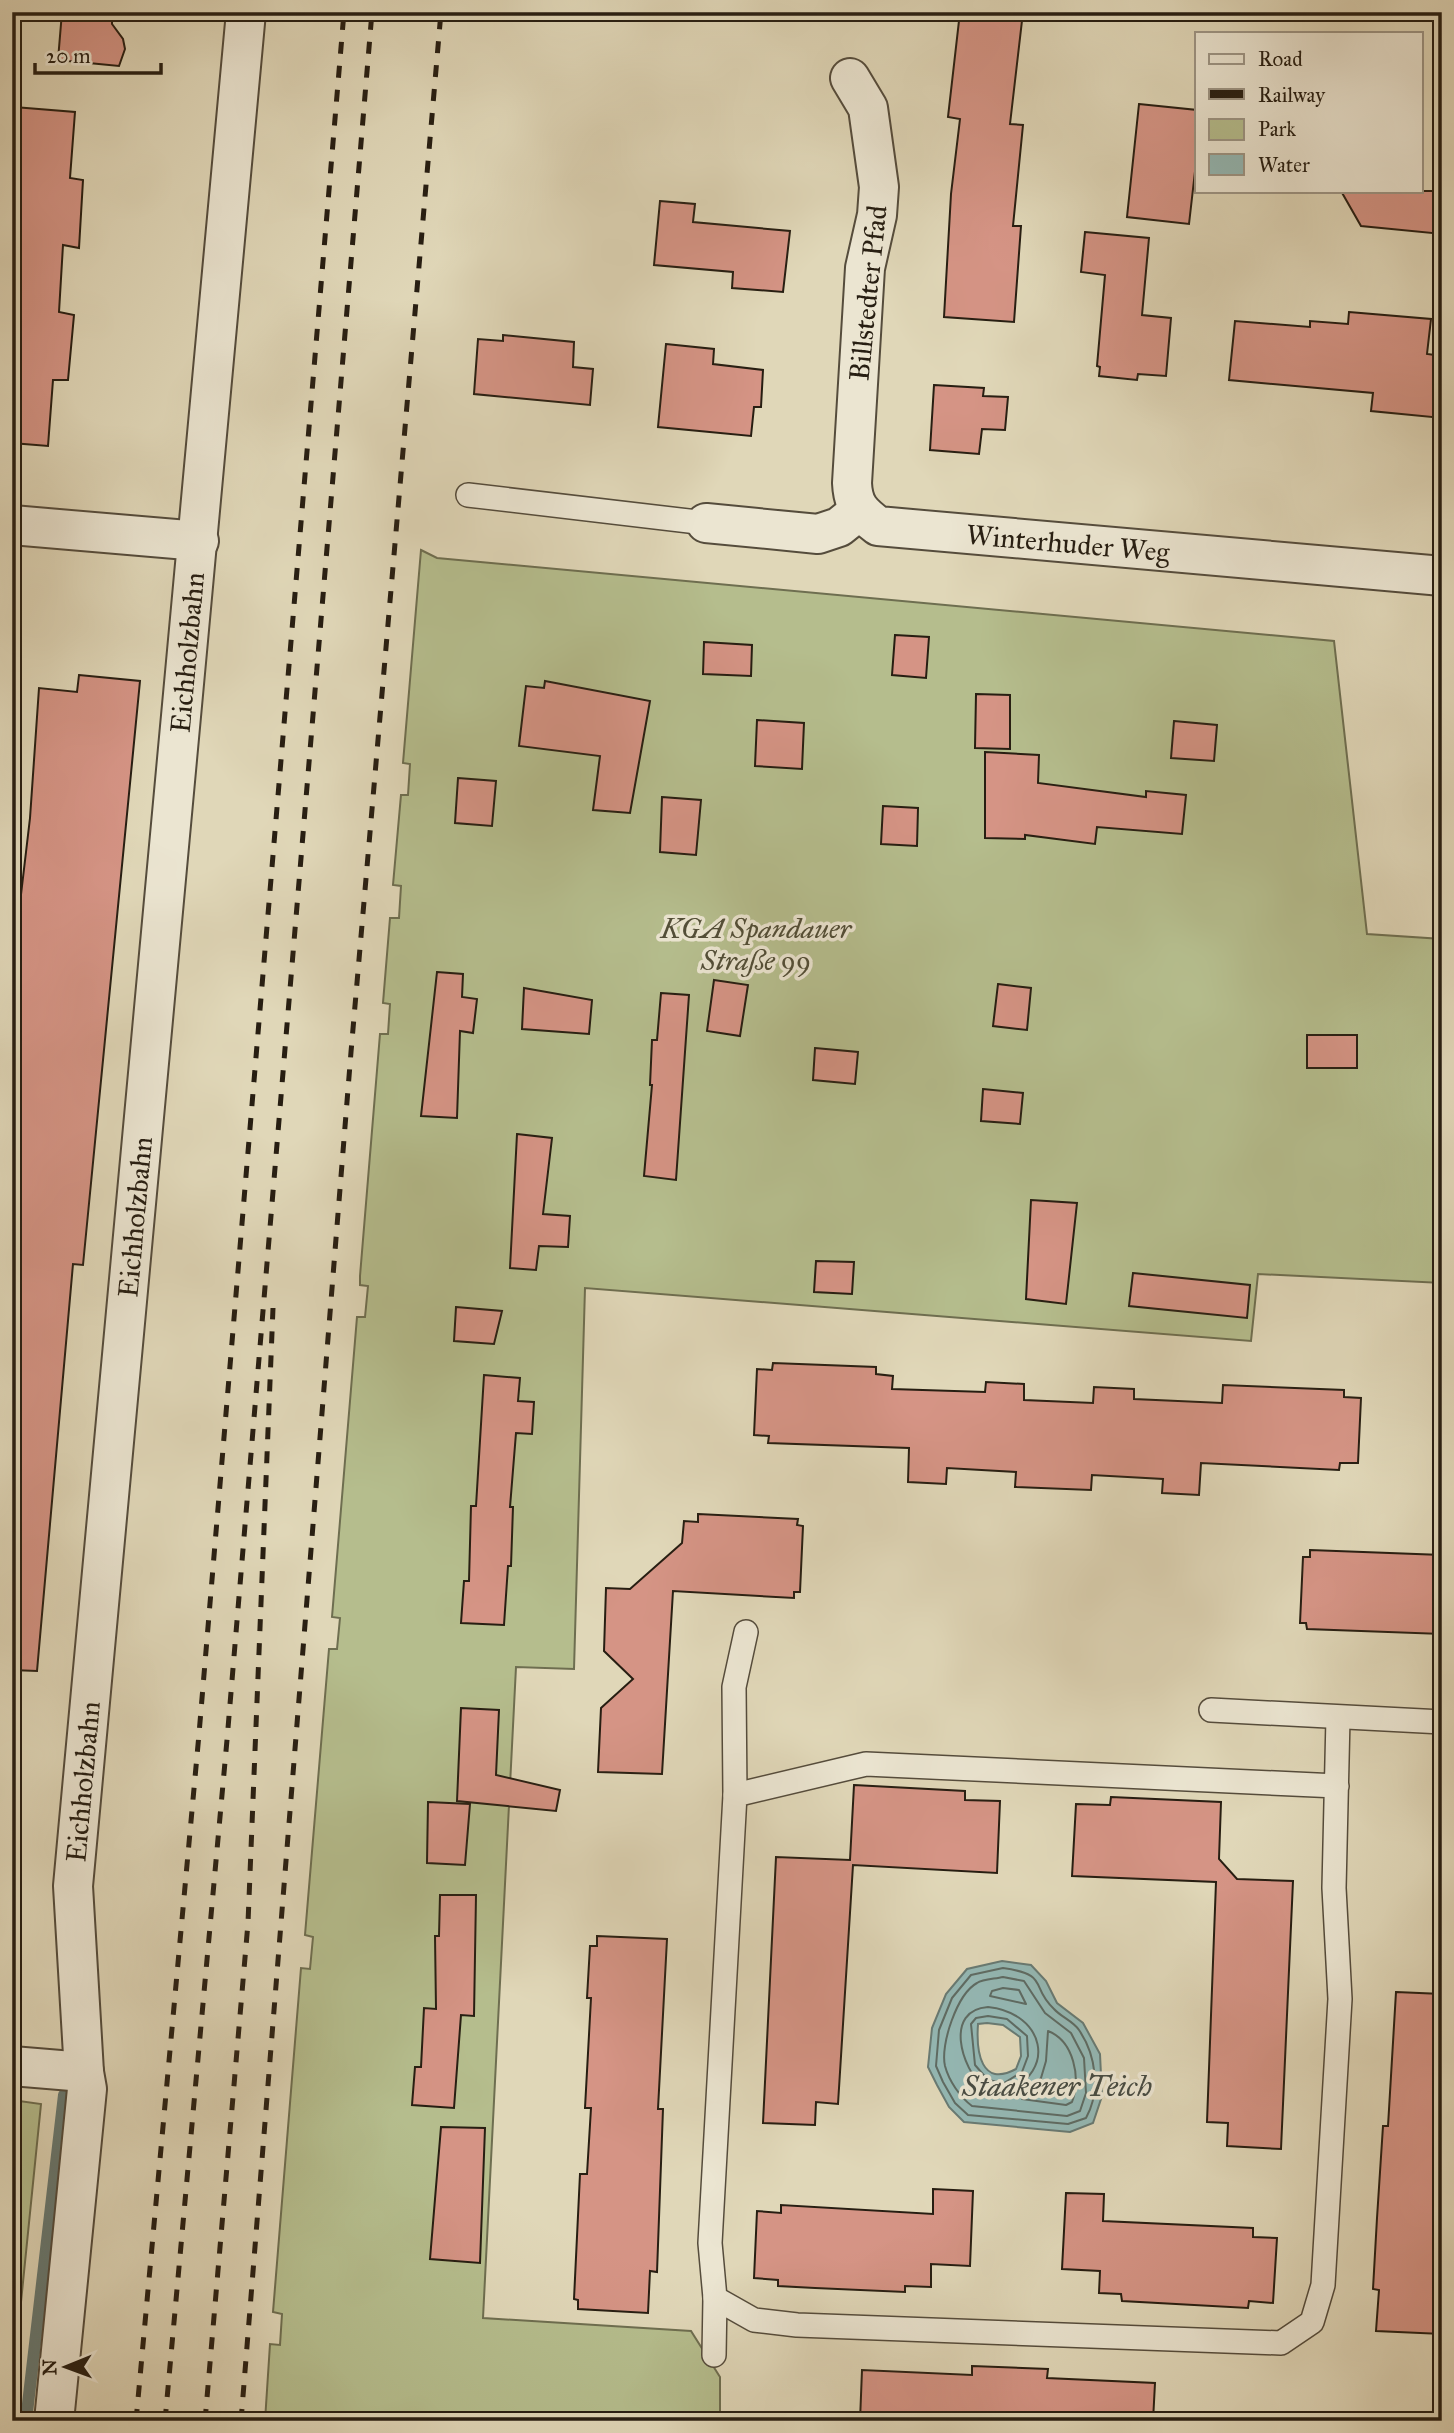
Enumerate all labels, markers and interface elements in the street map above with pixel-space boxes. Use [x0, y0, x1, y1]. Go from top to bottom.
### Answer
scale bar [35, 32, 161, 76]
legend [1195, 32, 1422, 192]
text: 20 m [46, 43, 91, 69]
text: Road [1258, 46, 1303, 72]
text: Railway [1258, 82, 1326, 108]
text: Park [1258, 116, 1296, 142]
text: Water [1258, 152, 1310, 178]
street label: Billstedter Pfad [841, 203, 895, 383]
street label: Winterhuder Weg [965, 516, 1172, 569]
street label: Eichholzbahn [162, 571, 212, 734]
park label: KGA Spandauer Straße 99 [659, 911, 852, 978]
street label: Eichholzbahn [110, 1135, 160, 1299]
street label: Eichholzbahn [58, 1700, 107, 1864]
water label: Staakener Teich [961, 2068, 1152, 2104]
north arrow [32, 2332, 102, 2402]
text: N [38, 2359, 61, 2376]

